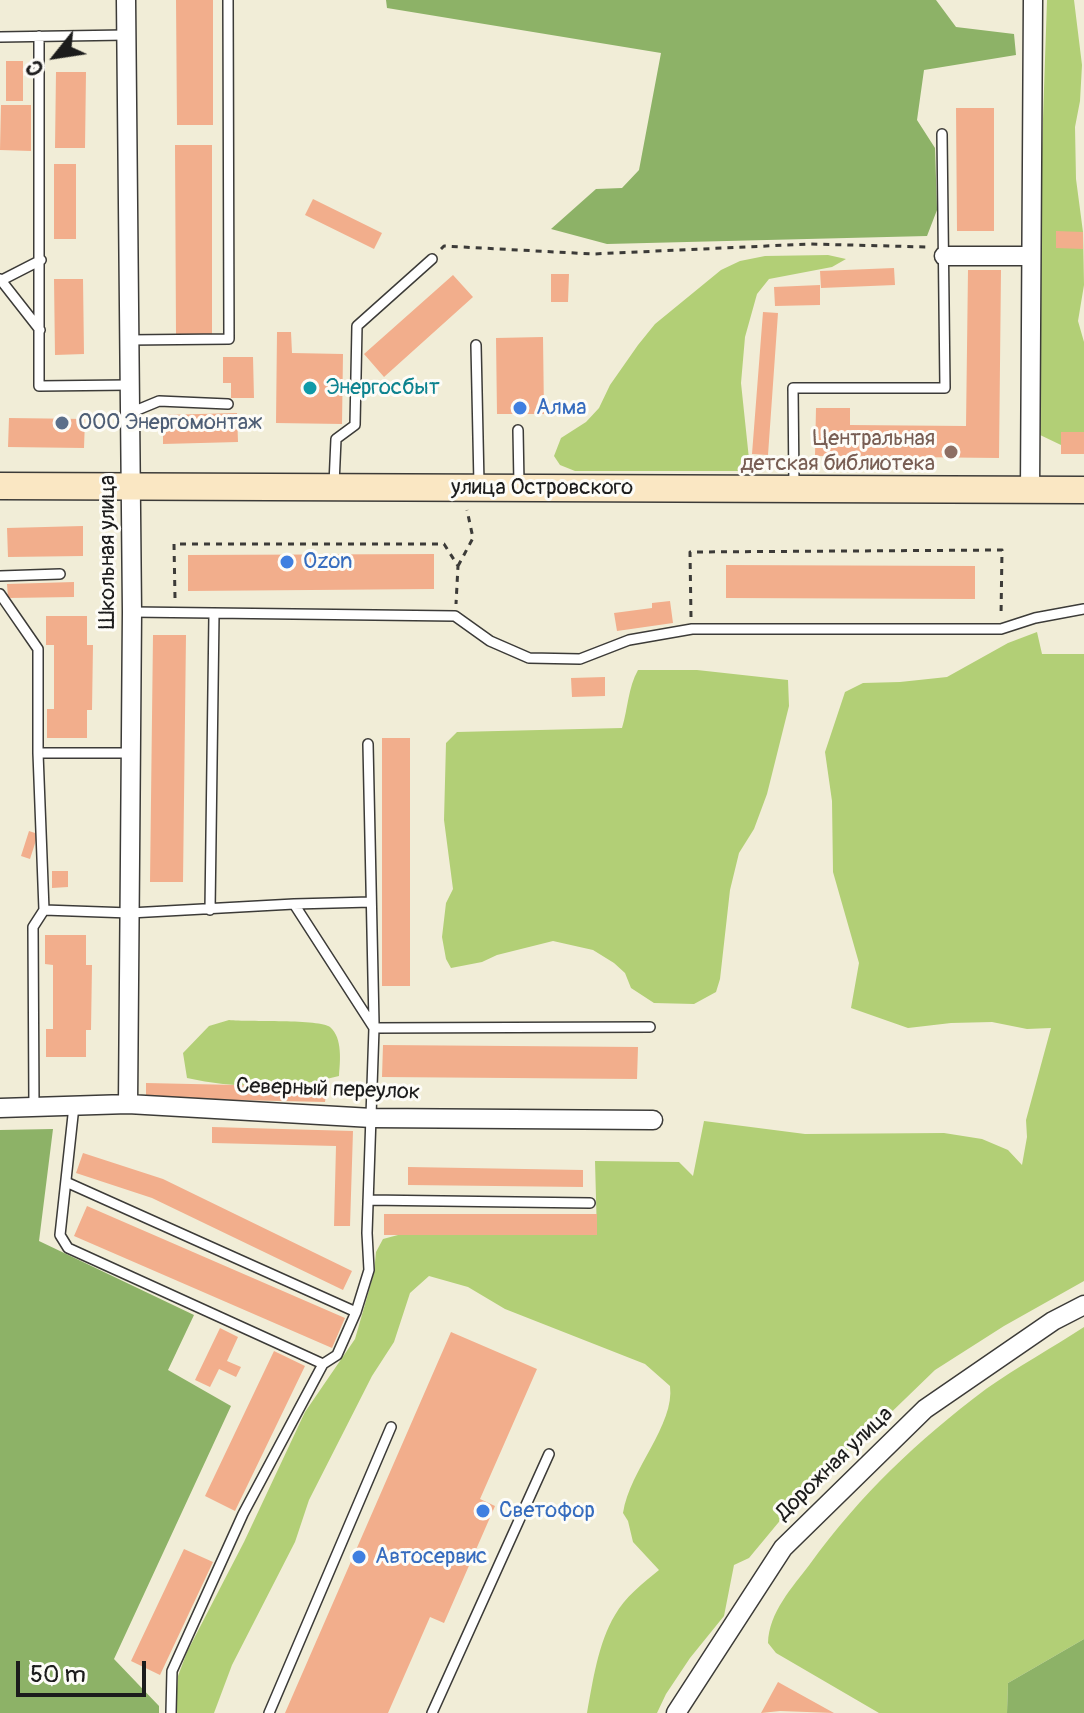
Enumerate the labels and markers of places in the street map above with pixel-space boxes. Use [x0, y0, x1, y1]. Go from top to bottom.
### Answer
place label: Энергосбыт [326, 375, 440, 401]
marker: Энергосбыт [301, 379, 319, 397]
place label: Алма [536, 395, 587, 421]
marker: Алма [511, 399, 529, 417]
place label: ООО Энергомонтаж [78, 410, 262, 436]
marker: ООО Энергомонтаж [53, 414, 71, 432]
place label: Центральная детская библиотека [740, 426, 935, 478]
marker: Центральная детская библиотека [942, 443, 960, 461]
place label: Ozon [303, 549, 352, 575]
marker: Ozon [278, 553, 296, 571]
place label: Светофор [499, 1498, 595, 1524]
marker: Светофор [474, 1502, 492, 1520]
place label: Автосервис [375, 1544, 487, 1570]
marker: Автосервис [350, 1548, 368, 1566]

